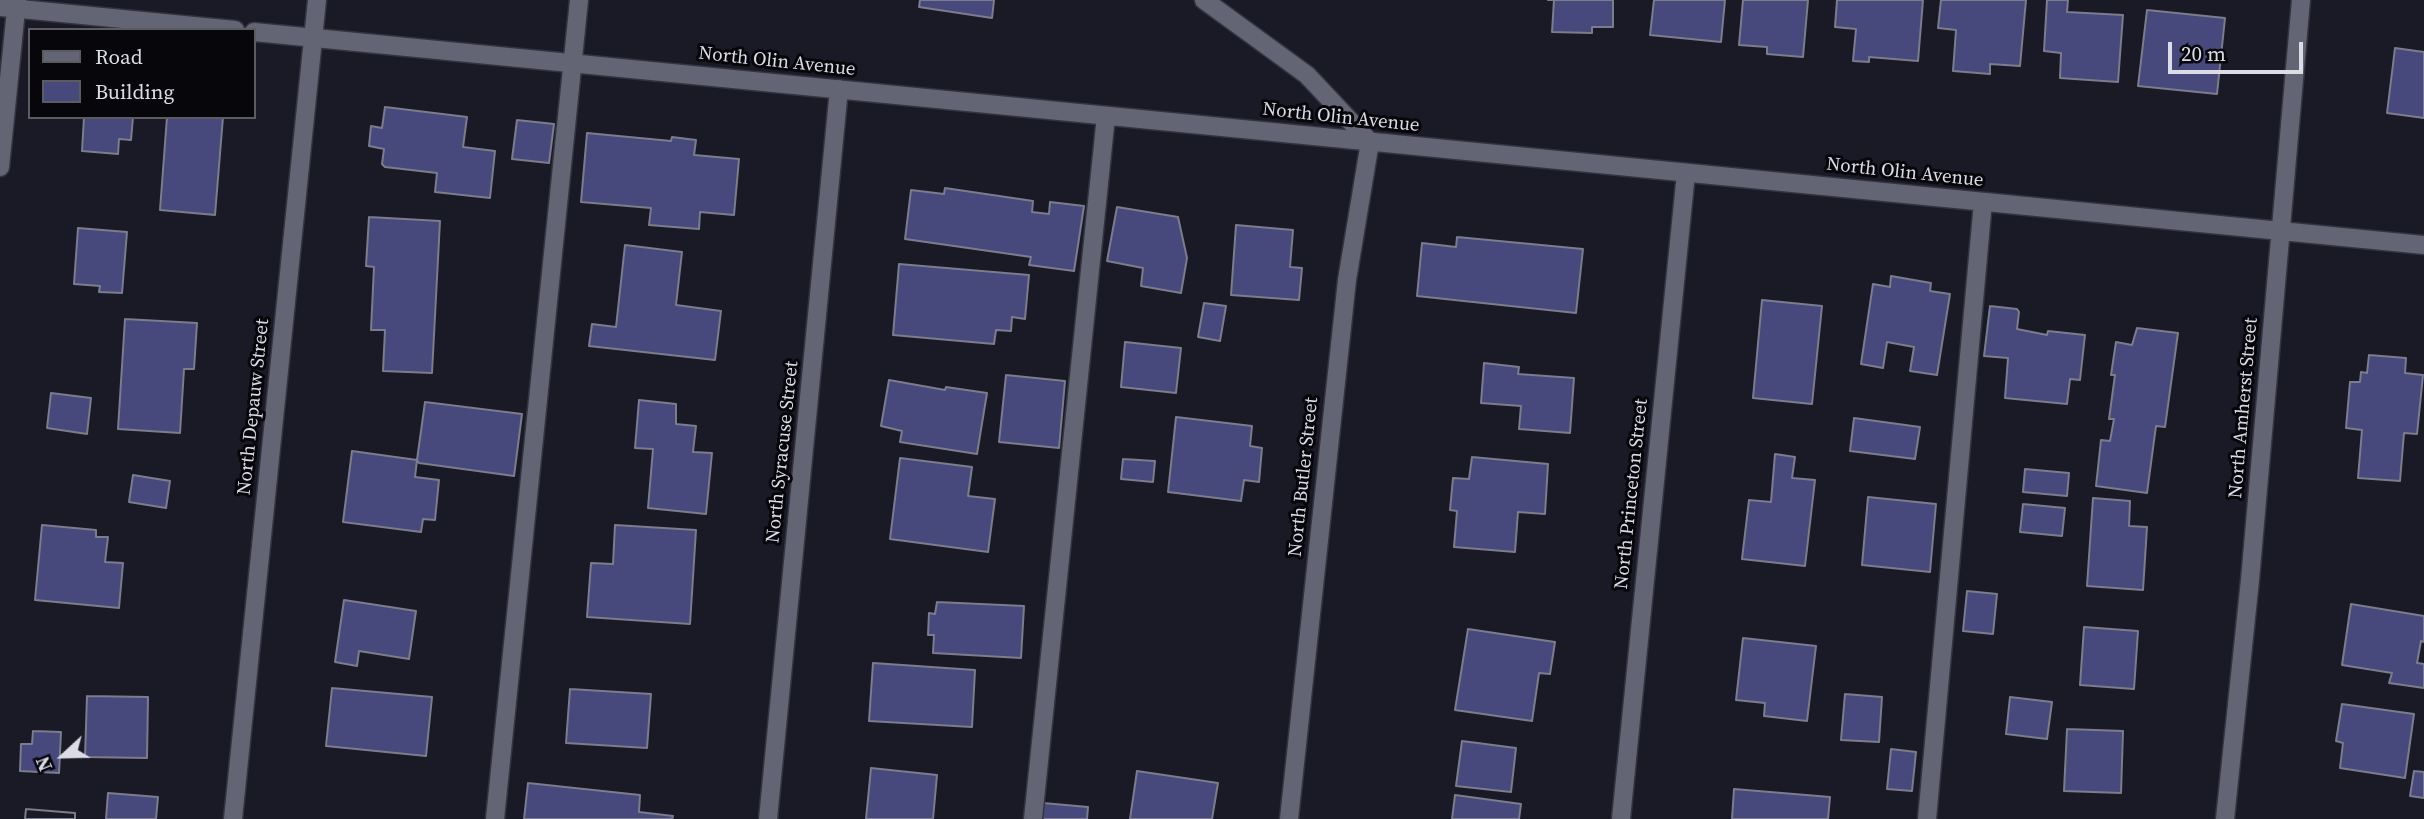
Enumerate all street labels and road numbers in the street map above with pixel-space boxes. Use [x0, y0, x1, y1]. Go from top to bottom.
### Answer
street label: North Olin Avenue [697, 42, 857, 82]
street label: North Olin Avenue [1261, 98, 1421, 138]
street label: North Olin Avenue [1825, 153, 1985, 193]
street label: North Amherst Street [2225, 317, 2263, 499]
street label: North Depauw Street [233, 318, 275, 496]
street label: North Syracuse Street [762, 360, 804, 544]
street label: North Butler Street [1284, 396, 1324, 558]
street label: North Princeton Street [1611, 398, 1653, 590]

